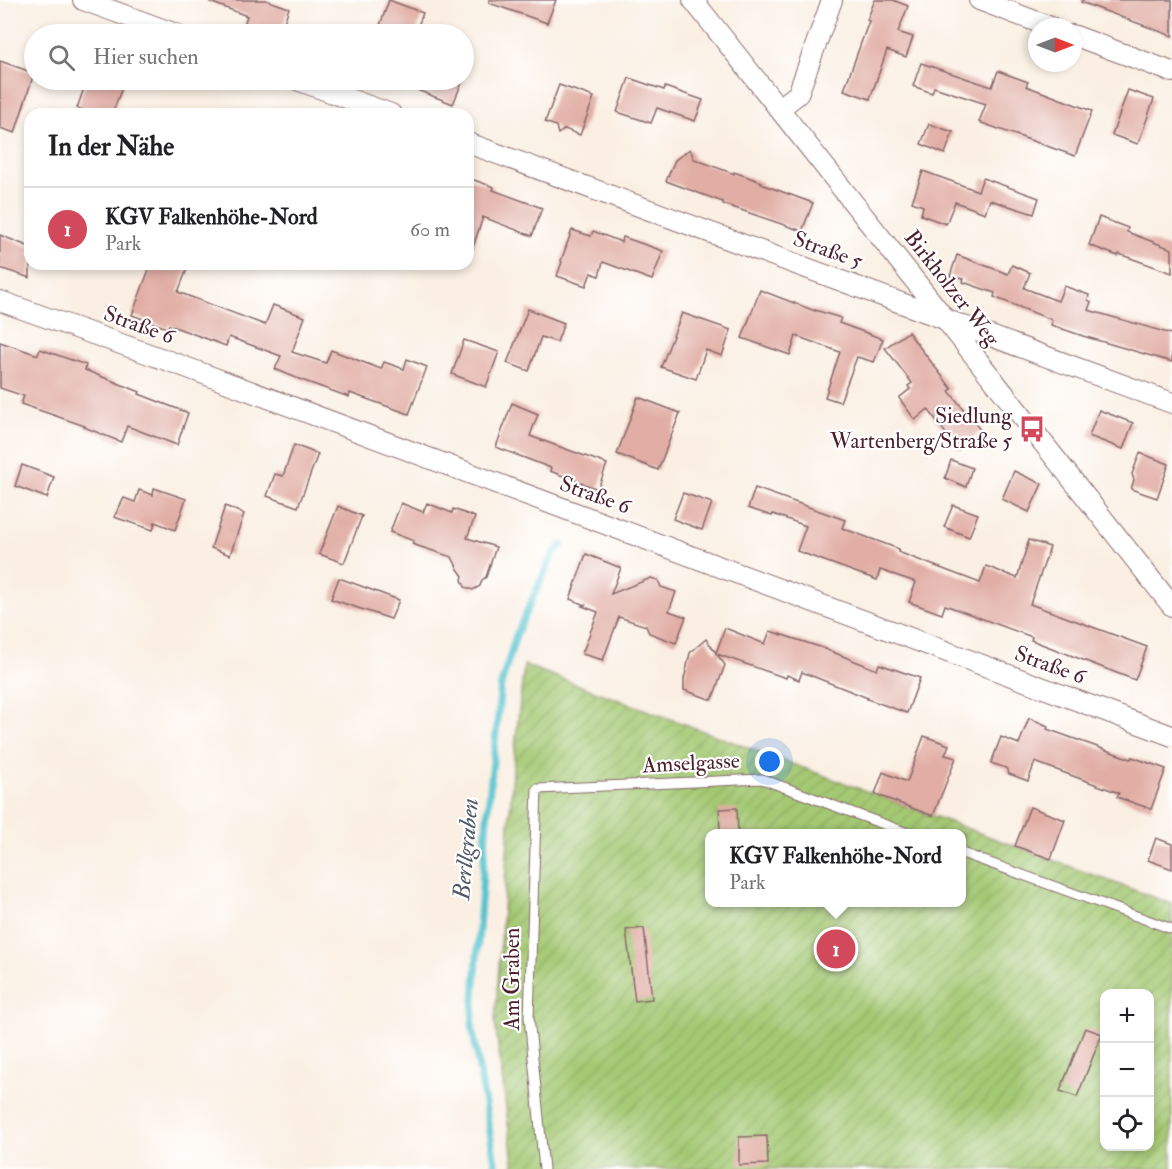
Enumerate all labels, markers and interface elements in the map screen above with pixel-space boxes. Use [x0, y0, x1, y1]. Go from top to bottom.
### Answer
north arrow [1028, 18, 1082, 72]
search box [24, 24, 474, 90]
icon: search [45, 41, 78, 74]
text: Hier suchen [93, 43, 199, 71]
text: In der Nähe [48, 131, 174, 163]
text: KGV Falkenhöhe-Nord [105, 203, 318, 231]
text: 1 [64, 217, 71, 242]
text: 60 m [410, 217, 450, 242]
street label: Birkholzer Weg [898, 224, 1007, 352]
street label: Straße 5 [789, 225, 867, 276]
text: Park [105, 231, 141, 256]
street label: Straße 6 [100, 299, 180, 351]
place label: Siedlung Wartenberg/Straße 5 [829, 402, 1013, 455]
bus stop icon: Siedlung Wartenberg/Straße 5 [1017, 414, 1047, 444]
street label: Straße 6 [556, 469, 636, 521]
street label: Straße 6 [1011, 639, 1091, 691]
street label: Amselgasse [641, 746, 740, 780]
your location [755, 747, 784, 776]
water label: Berllgraben [446, 797, 486, 902]
popup [705, 829, 966, 907]
text: KGV Falkenhöhe-Nord [729, 842, 942, 870]
text: Park [729, 870, 766, 895]
pin: 1 [816, 926, 856, 972]
street label: Am Graben [498, 928, 526, 1031]
map controls [1100, 989, 1154, 1151]
button: + [1100, 989, 1154, 1043]
button: − [1100, 1043, 1154, 1097]
button: locate [1100, 1097, 1154, 1151]

